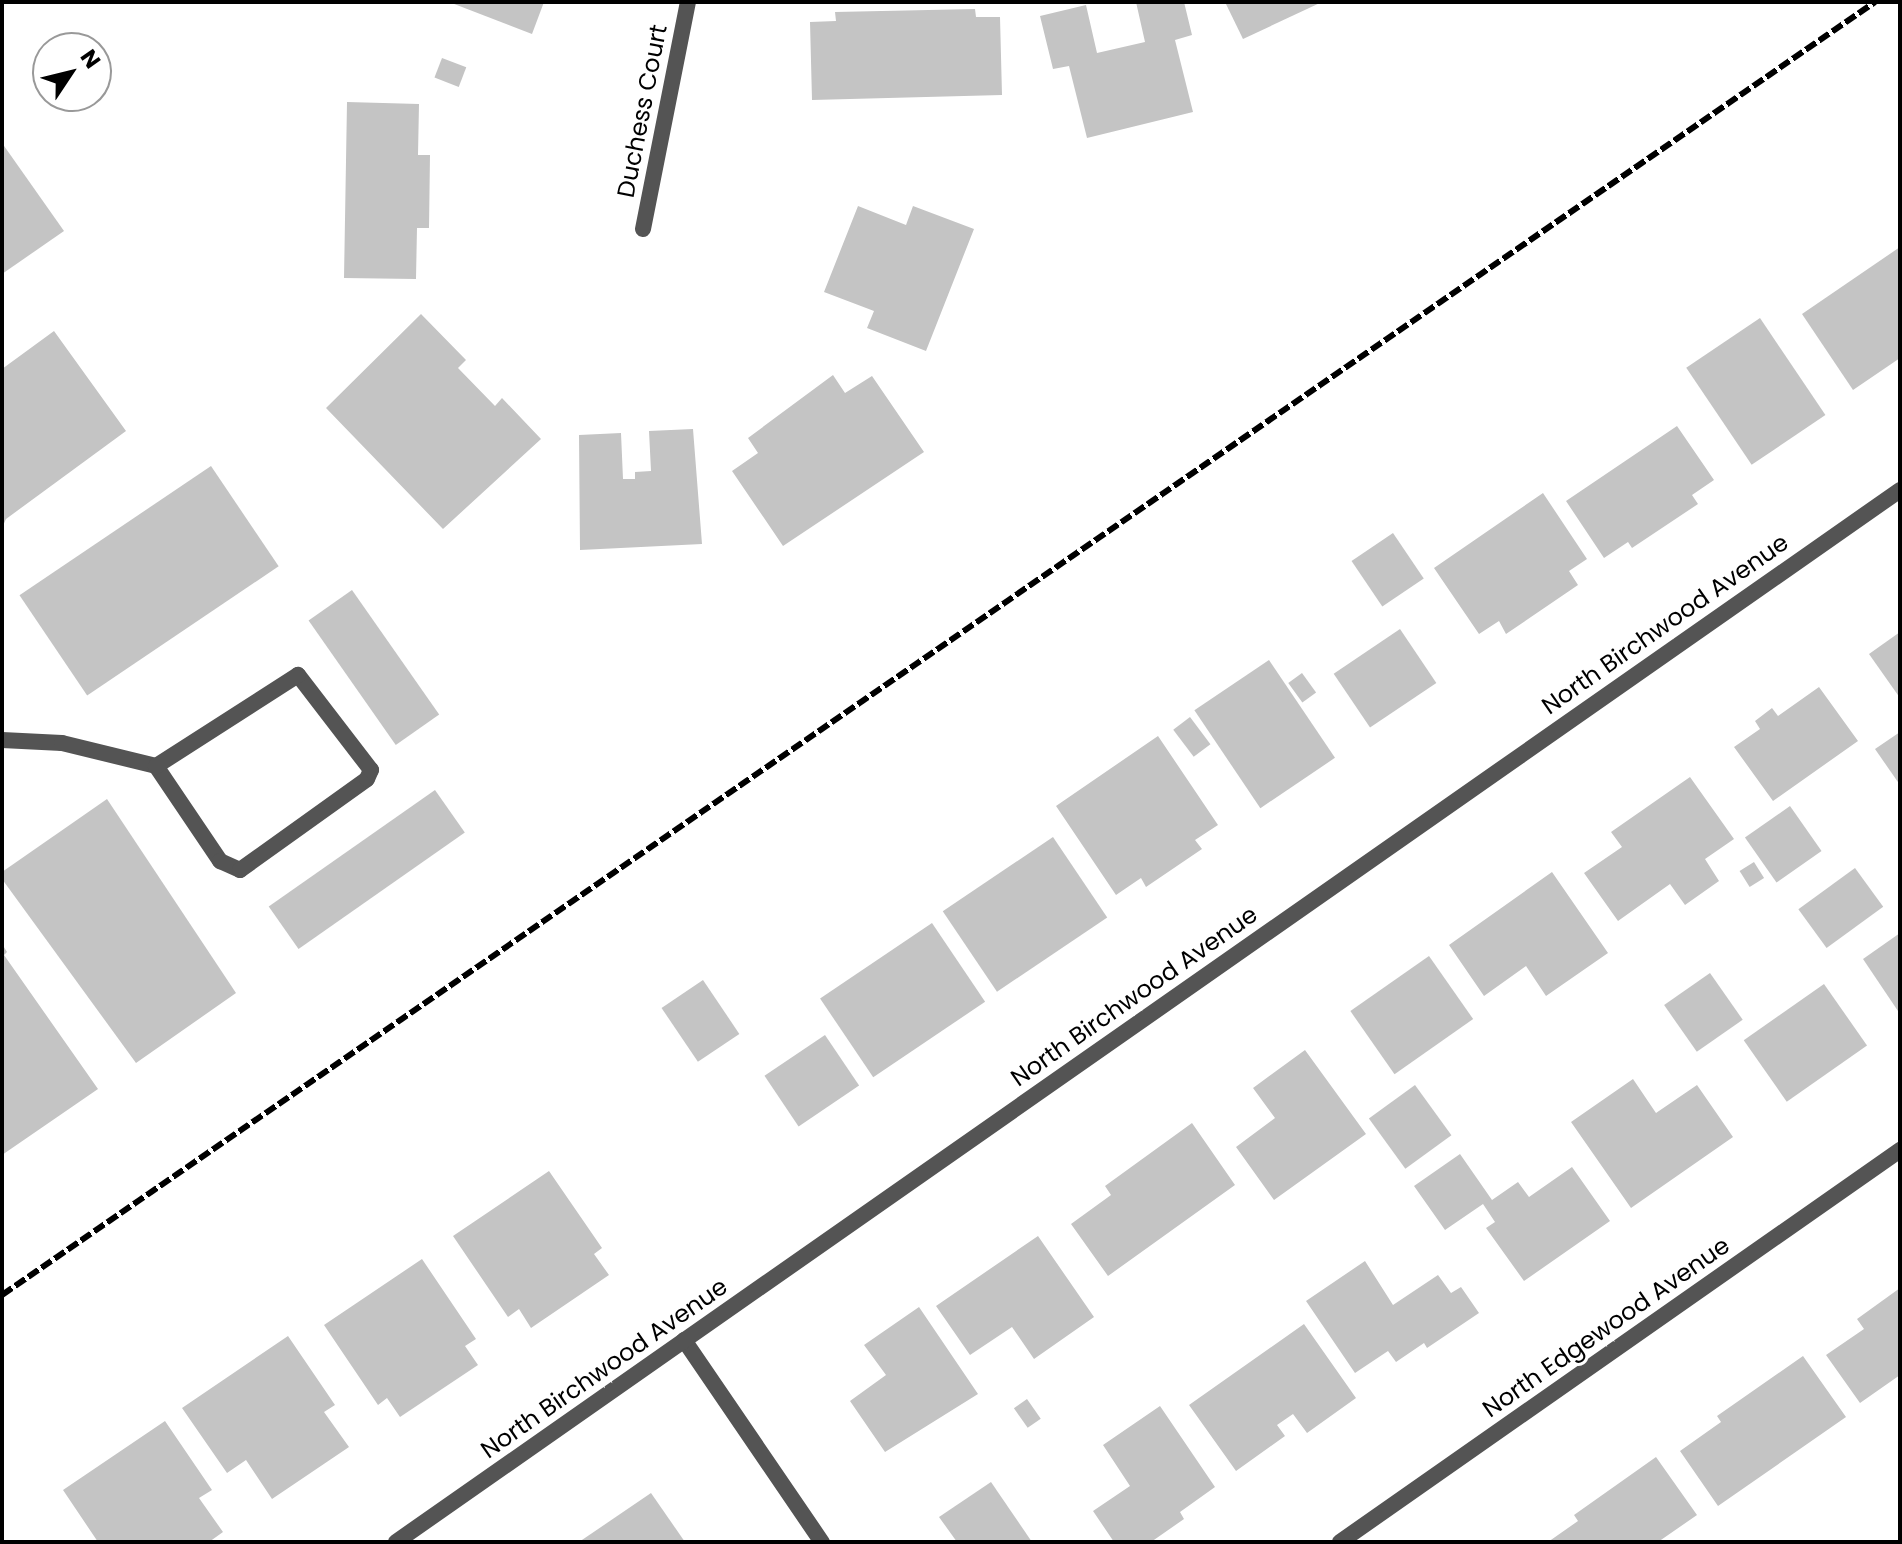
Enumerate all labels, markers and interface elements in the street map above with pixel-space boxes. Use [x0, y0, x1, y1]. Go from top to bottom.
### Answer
street label: Duchess Court [611, 22, 673, 200]
north arrow [32, 32, 112, 112]
text: N [73, 43, 108, 75]
street label: North Birchwood Avenue [1536, 528, 1794, 720]
street label: North Birchwood Avenue [1005, 900, 1263, 1092]
street label: North Edgewood Avenue [1477, 1231, 1735, 1423]
street label: North Birchwood Avenue [475, 1272, 733, 1464]

